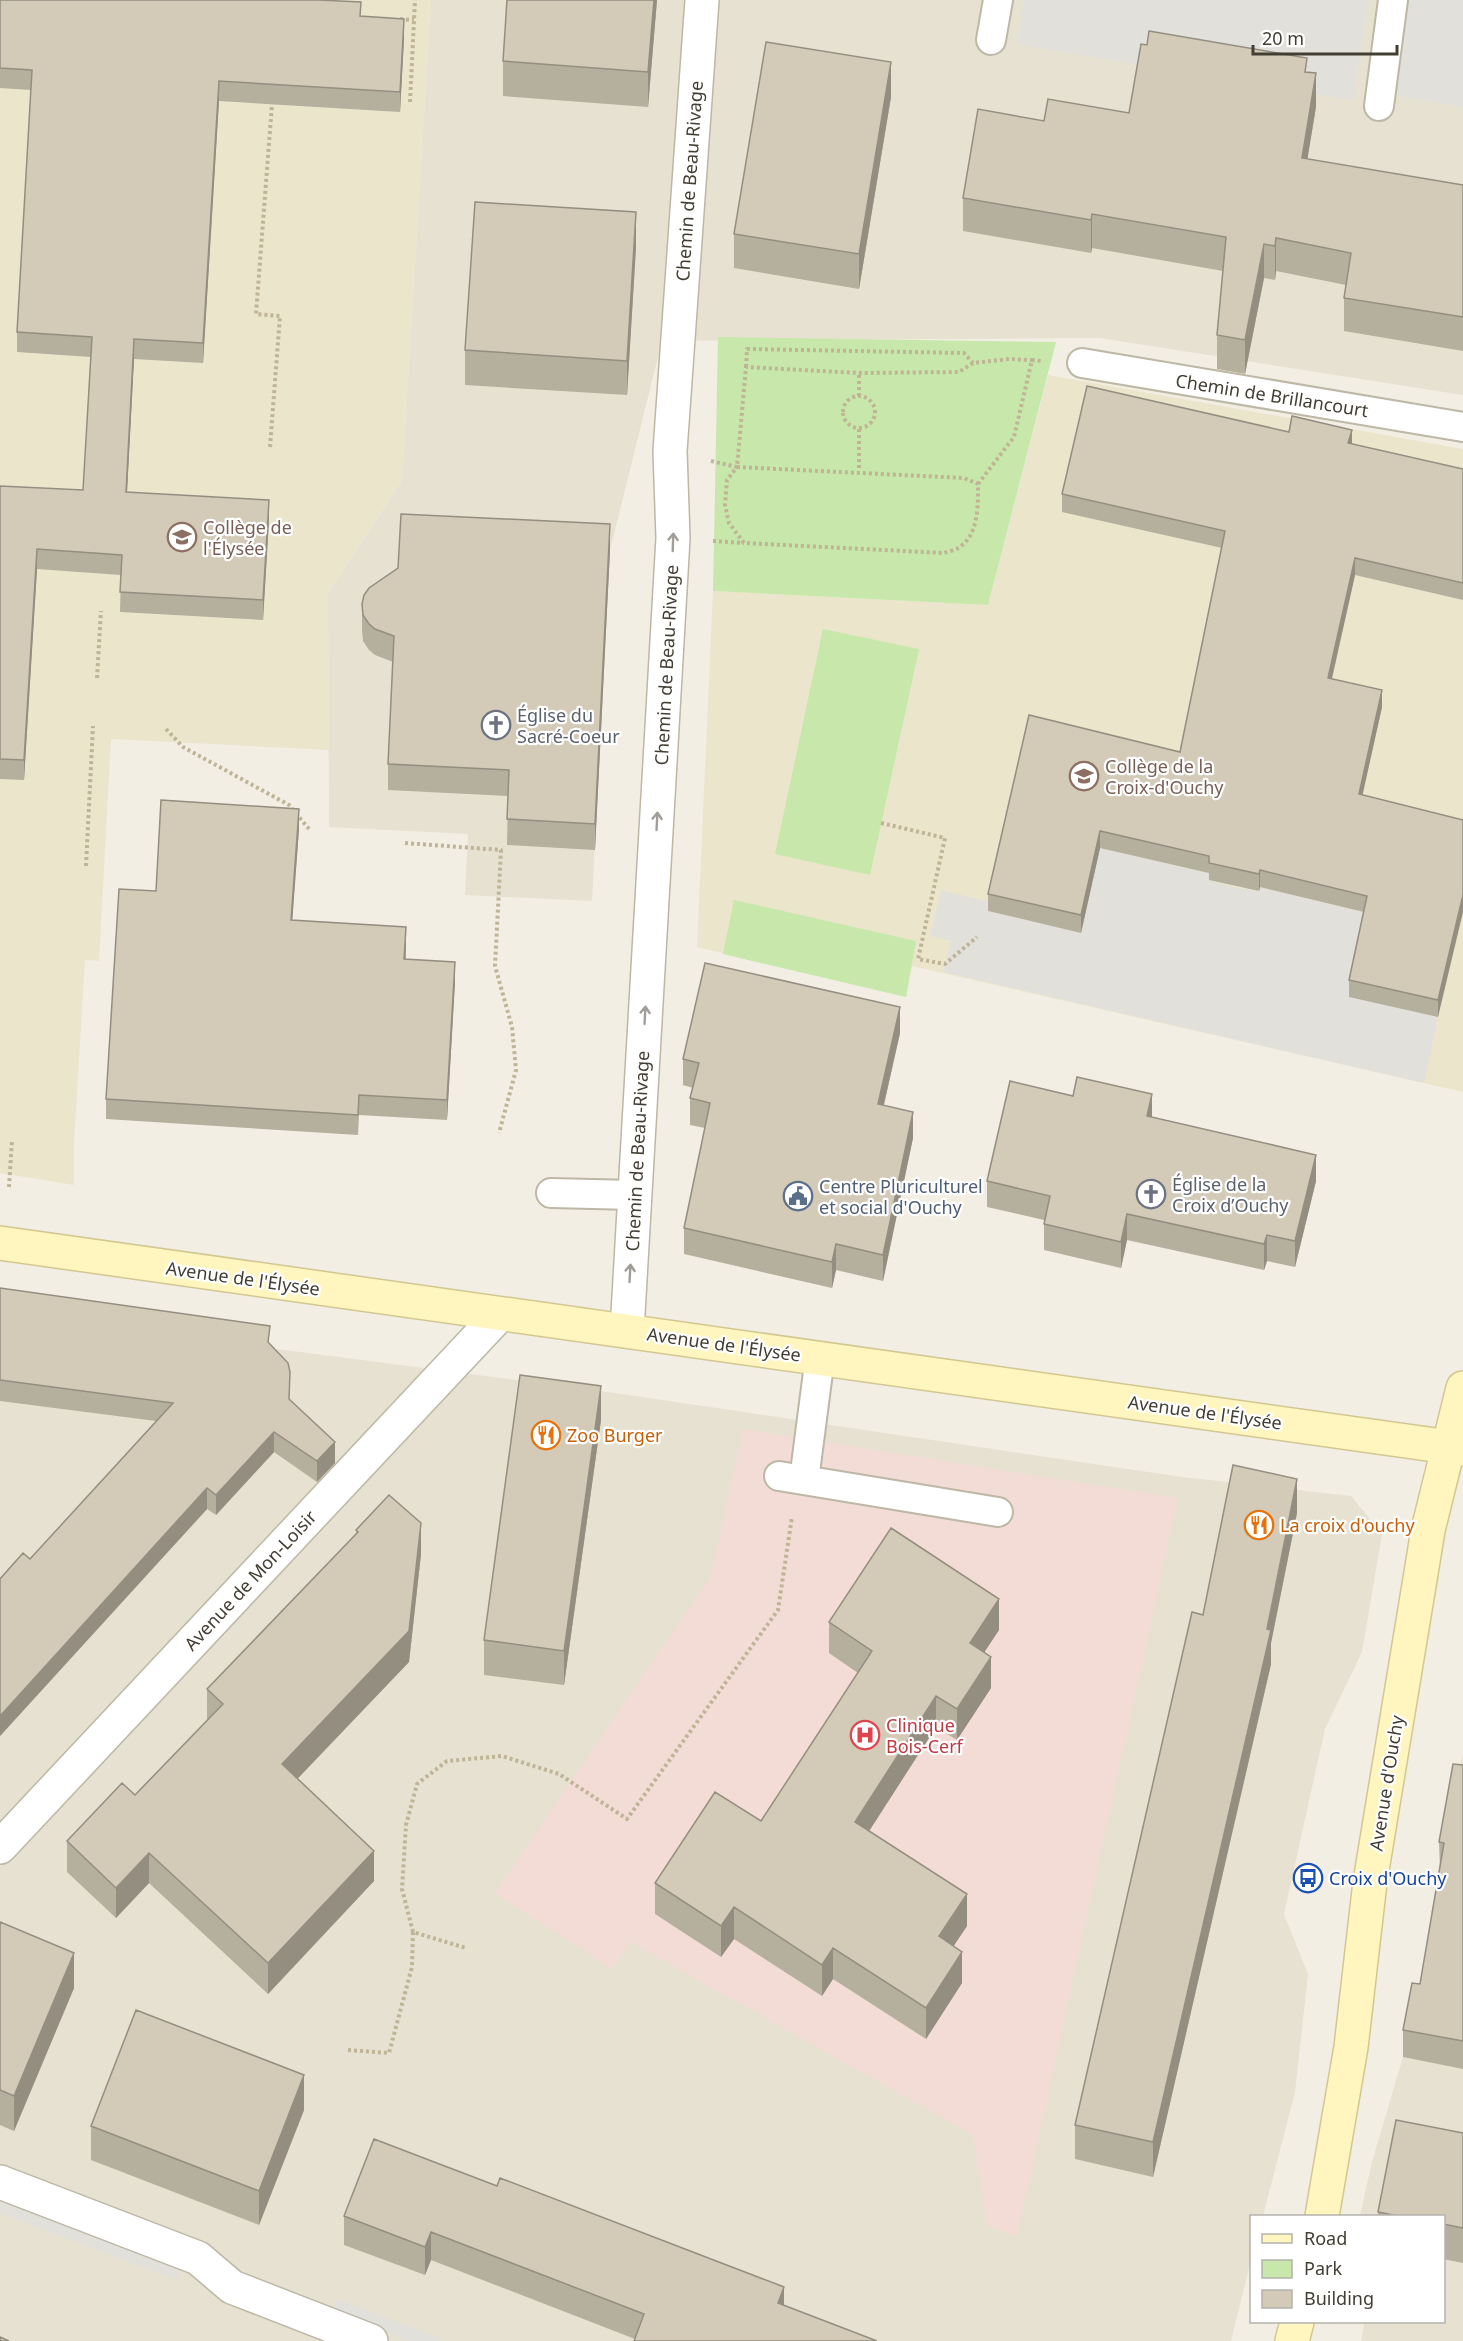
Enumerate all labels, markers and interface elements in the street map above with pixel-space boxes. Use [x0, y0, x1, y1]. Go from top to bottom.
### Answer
scale bar [1253, 18, 1397, 56]
text: 20 m [1262, 26, 1304, 50]
street label: Chemin de Beau-Rivage [670, 80, 708, 282]
street label: Chemin de Brillancourt [1174, 368, 1371, 422]
place label: Collège de l'Élysée [203, 515, 292, 560]
school or university icon: Collège de l'Élysée [166, 521, 198, 553]
one-way arrow [667, 533, 678, 553]
street label: Chemin de Beau-Rivage [649, 564, 683, 766]
place label: Église du Sacré-Coeur [517, 703, 620, 748]
church icon: Église du Sacré-Coeur [480, 709, 512, 741]
place label: Collège de la Croix-d'Ouchy [1105, 754, 1224, 799]
school or university icon: Collège de la Croix-d'Ouchy [1068, 760, 1100, 792]
one-way arrow [651, 811, 662, 831]
one-way arrow [640, 1006, 651, 1026]
street label: Chemin de Beau-Rivage [620, 1050, 654, 1252]
place label: Église de la Croix d’Ouchy [1172, 1172, 1289, 1217]
place label: Centre Pluriculturel et social d'Ouchy [819, 1174, 983, 1219]
church icon: Église de la Croix d’Ouchy [1135, 1178, 1167, 1210]
public building icon: Centre Pluriculturel et social d'Ouchy [782, 1180, 814, 1212]
street label: Avenue de l'Élysée [164, 1255, 322, 1301]
one-way arrow [625, 1263, 636, 1283]
street label: Avenue de l'Élysée [645, 1321, 803, 1367]
street label: Avenue de l'Élysée [1126, 1389, 1284, 1435]
restaurant icon: Zoo Burger [530, 1419, 562, 1451]
place label: Zoo Burger [567, 1423, 663, 1447]
street label: Avenue de Mon-Loisir [179, 1504, 322, 1655]
restaurant icon: La croix d'ouchy [1243, 1509, 1275, 1541]
place label: La croix d'ouchy [1280, 1513, 1415, 1537]
place label: Clinique Bois-Cerf [886, 1713, 964, 1758]
street label: Avenue d'Ouchy [1363, 1713, 1409, 1853]
hospital icon: Clinique Bois-Cerf [849, 1719, 881, 1751]
bus stop icon: Croix d'Ouchy [1292, 1862, 1324, 1894]
place label: Croix d'Ouchy [1329, 1866, 1447, 1890]
legend [1250, 2215, 1445, 2323]
text: Road [1304, 2226, 1347, 2250]
text: Park [1304, 2256, 1342, 2280]
text: Building [1304, 2286, 1374, 2310]

